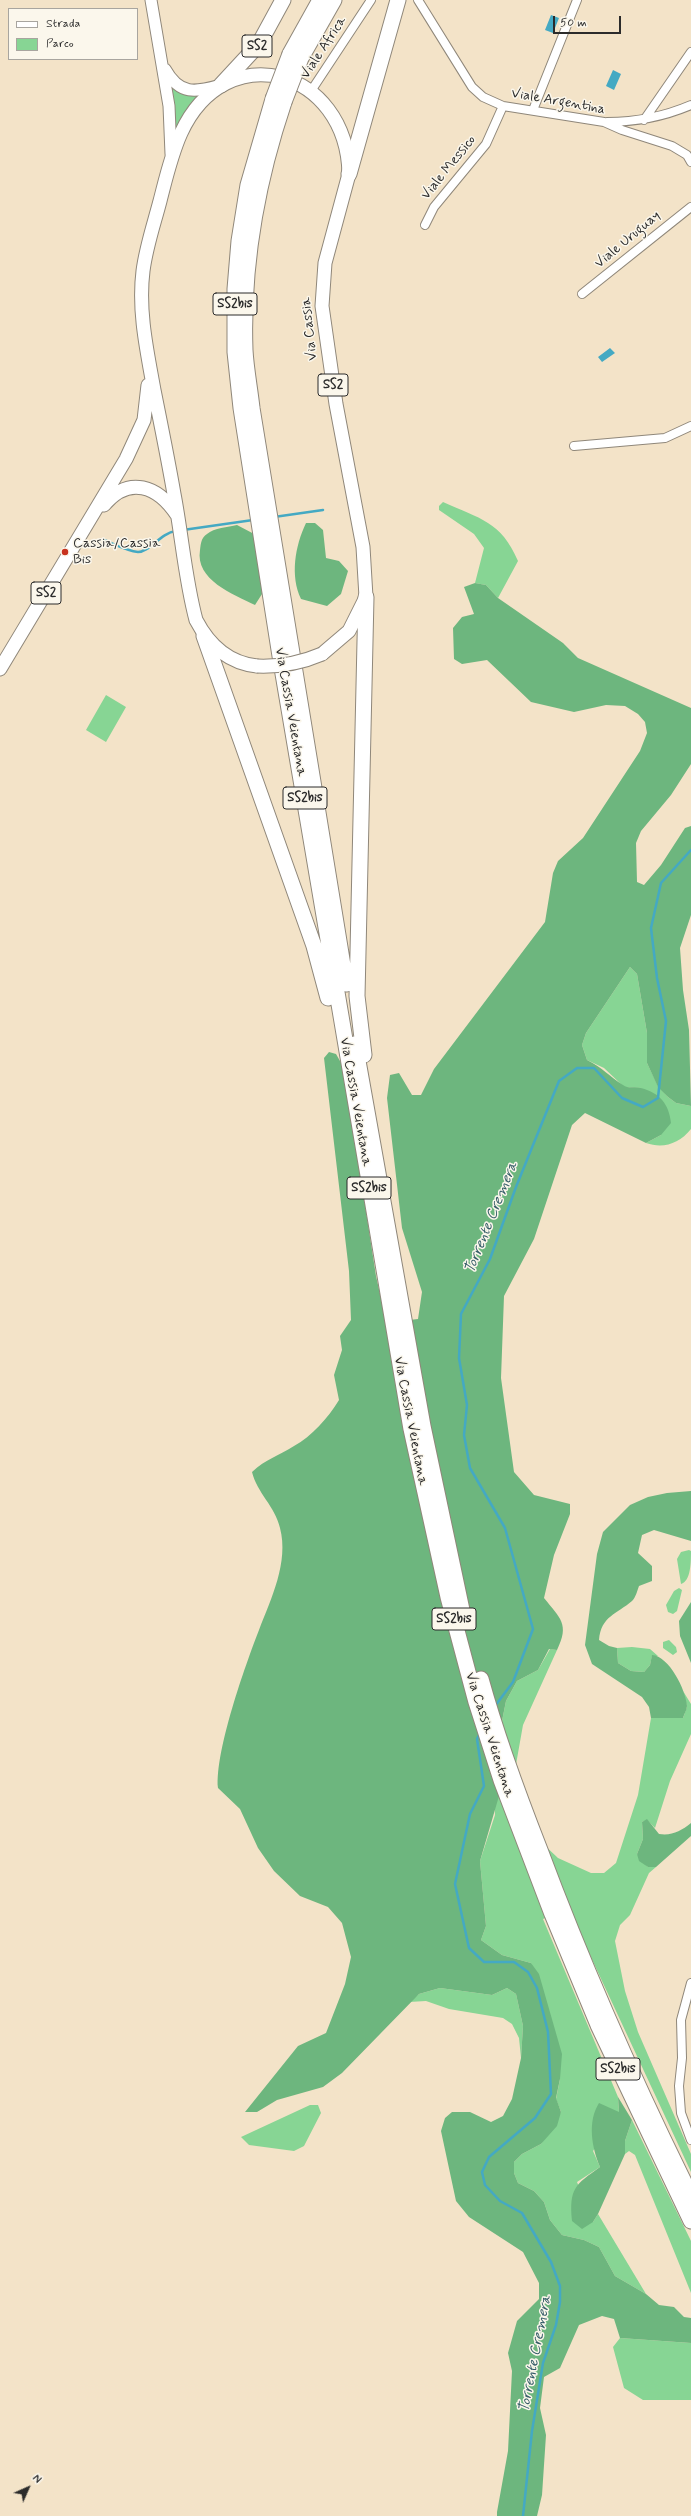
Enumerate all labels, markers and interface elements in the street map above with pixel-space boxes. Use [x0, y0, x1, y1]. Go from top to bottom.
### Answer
legend [8, 8, 138, 60]
scale bar [555, 8, 623, 34]
street label: Viale Africa [298, 14, 350, 82]
text: 50 m [560, 15, 587, 31]
text: Strada [46, 16, 80, 32]
road number: SS2 [242, 35, 272, 57]
text: Parco [46, 36, 74, 52]
street label: Viale Argentina [510, 85, 606, 119]
street label: Viale Messico [418, 132, 480, 204]
street label: Viale Uruguay [592, 208, 664, 272]
road number: SS2bis [213, 293, 257, 315]
street label: Via Cassia [298, 297, 322, 361]
road number: SS2 [318, 374, 348, 396]
place label: Cassia/Cassia Bis [73, 536, 160, 568]
marker: Cassia/Cassia Bis [60, 547, 70, 557]
road number: SS2 [31, 582, 61, 604]
street label: Via Cassia Veientana [270, 646, 310, 778]
road number: SS2bis [283, 787, 327, 809]
street label: Via Cassia Veientana [335, 1036, 375, 1168]
water label: Torrente Cremera [461, 1160, 523, 1276]
road number: SS2bis [347, 1177, 391, 1199]
street label: Via Cassia Veientana [389, 1355, 431, 1487]
road number: SS2bis [432, 1608, 476, 1630]
street label: Via Cassia Veientana [461, 1670, 517, 1800]
road number: SS2bis [596, 2058, 640, 2080]
water label: Torrente Cremera [516, 2294, 556, 2414]
north arrow [8, 2468, 48, 2508]
text: N [29, 2472, 44, 2487]

